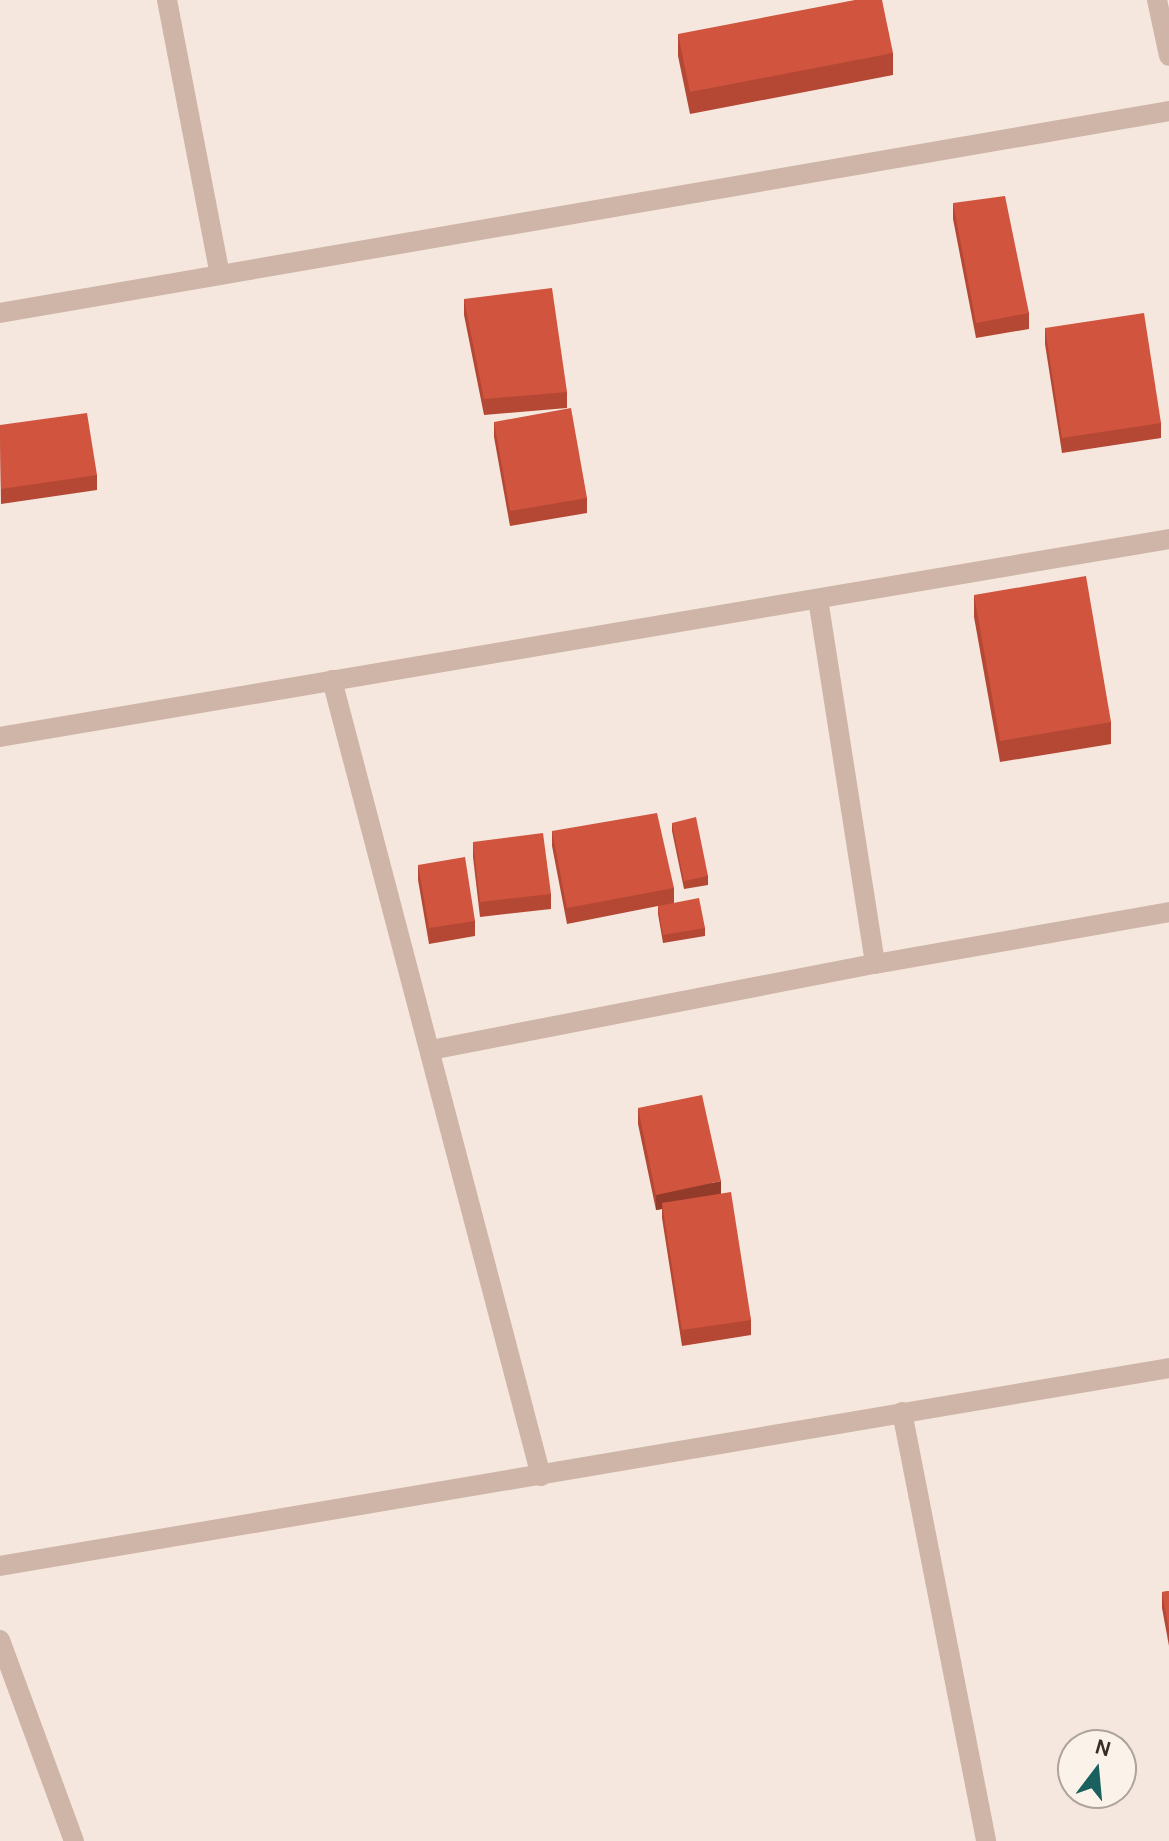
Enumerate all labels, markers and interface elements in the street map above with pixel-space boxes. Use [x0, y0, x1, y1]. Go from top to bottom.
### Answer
north arrow [1057, 1729, 1137, 1809]
text: N [1092, 1733, 1114, 1763]

